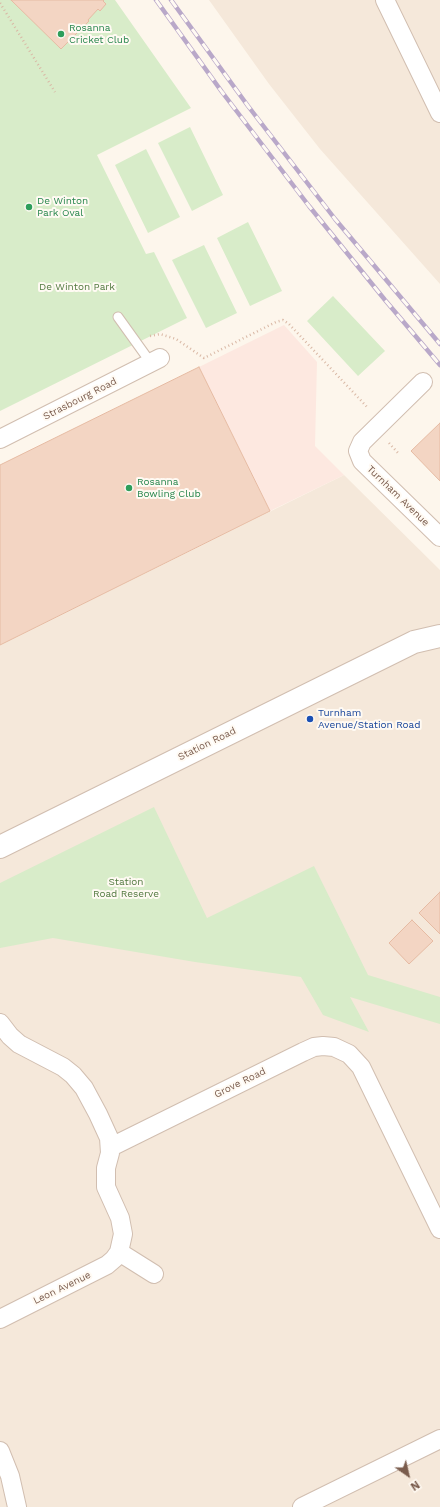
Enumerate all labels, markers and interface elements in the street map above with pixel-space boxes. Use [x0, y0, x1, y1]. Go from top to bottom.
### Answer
place label: Rosanna Cricket Club [69, 22, 129, 46]
marker: Rosanna Cricket Club [56, 29, 66, 39]
place label: De Winton Park Oval [37, 195, 88, 218]
marker: De Winton Park Oval [24, 202, 34, 212]
park label: De Winton Park [39, 281, 115, 293]
street label: Strasbourg Road [41, 375, 119, 423]
street label: Turnham Avenue [364, 463, 432, 529]
place label: Rosanna Bowling Club [137, 476, 201, 500]
marker: Rosanna Bowling Club [124, 483, 134, 493]
place label: Turnham Avenue/Station Road [318, 707, 421, 730]
marker: Turnham Avenue/Station Road [305, 714, 315, 724]
street label: Station Road [176, 725, 238, 763]
park label: Station Road Reserve [93, 876, 159, 900]
street label: Grove Road [212, 1065, 268, 1101]
street label: Leon Avenue [31, 1269, 93, 1307]
north arrow [388, 1455, 428, 1495]
text: N [408, 1478, 422, 1493]

